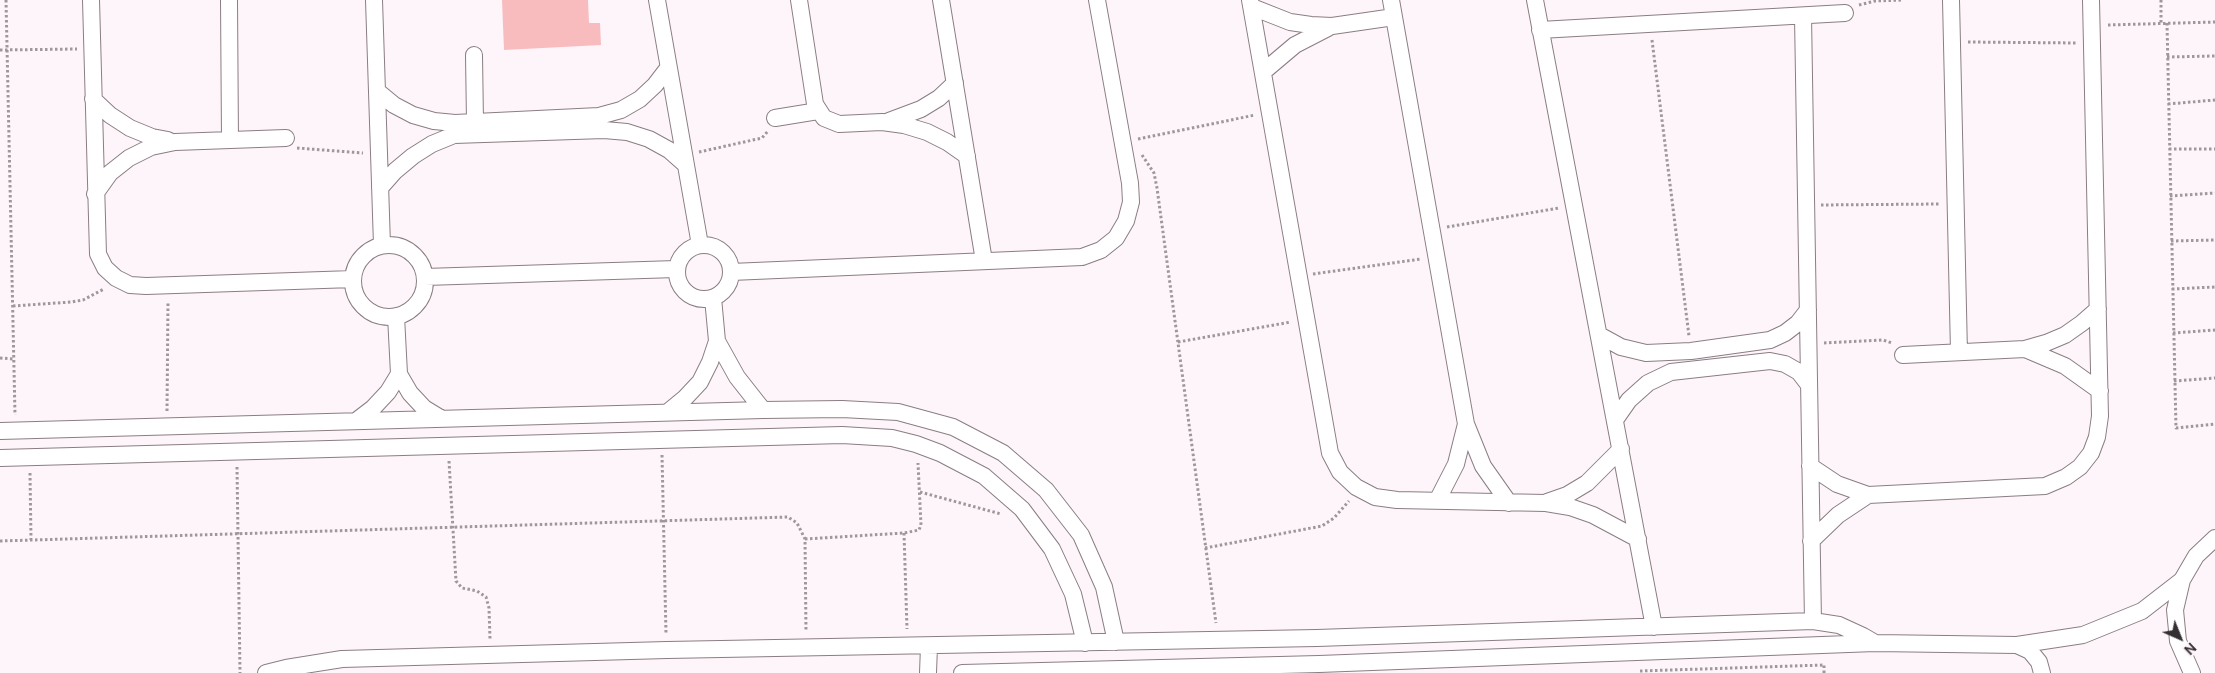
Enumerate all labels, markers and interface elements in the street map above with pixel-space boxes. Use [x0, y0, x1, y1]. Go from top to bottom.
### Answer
north arrow [2155, 613, 2205, 663]
text: N [2180, 639, 2200, 659]

